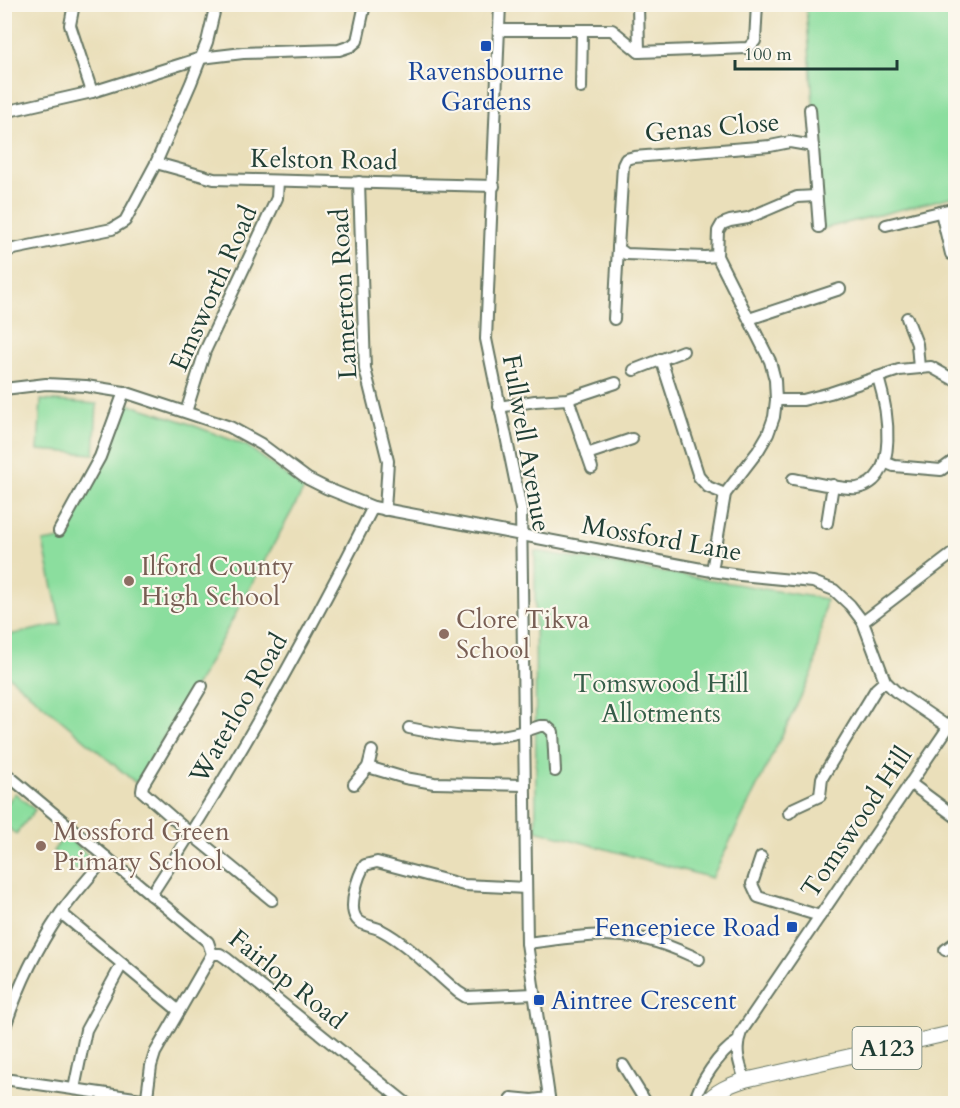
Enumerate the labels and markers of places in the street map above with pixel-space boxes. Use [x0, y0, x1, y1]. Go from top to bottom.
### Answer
marker: Ravensbourne Gardens [479, 39, 493, 53]
place label: Ravensbourne Gardens [408, 54, 564, 119]
place label: Ilford County High School [141, 549, 294, 614]
marker: Ilford County High School [122, 574, 136, 588]
place label: Clore Tikva School [456, 602, 590, 667]
marker: Clore Tikva School [437, 627, 451, 641]
place label: Mossford Green Primary School [53, 814, 230, 879]
marker: Mossford Green Primary School [34, 839, 48, 853]
place label: Fencepiece Road [594, 910, 780, 945]
marker: Fencepiece Road [785, 920, 799, 934]
place label: Aintree Crescent [551, 983, 736, 1018]
marker: Aintree Crescent [532, 993, 546, 1007]

